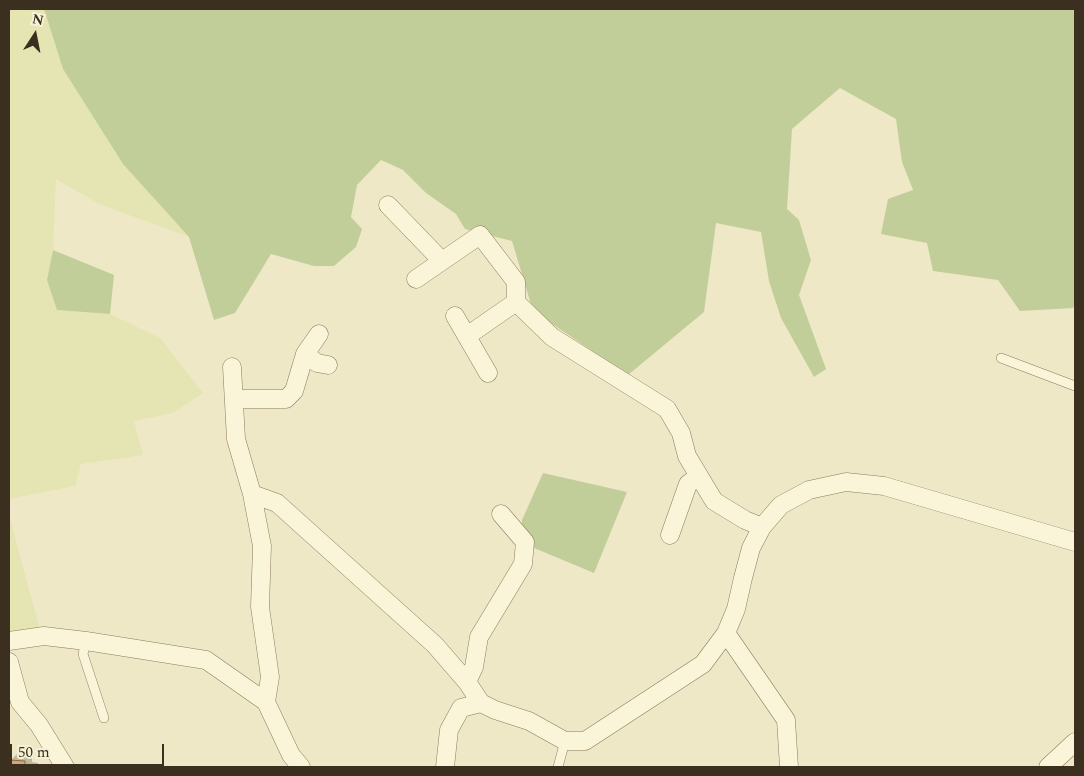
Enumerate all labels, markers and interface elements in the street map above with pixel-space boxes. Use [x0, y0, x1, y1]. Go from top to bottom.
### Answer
text: N [30, 8, 46, 31]
north arrow [10, 10, 60, 60]
scale bar [12, 734, 166, 766]
text: 50 m [18, 741, 50, 764]

